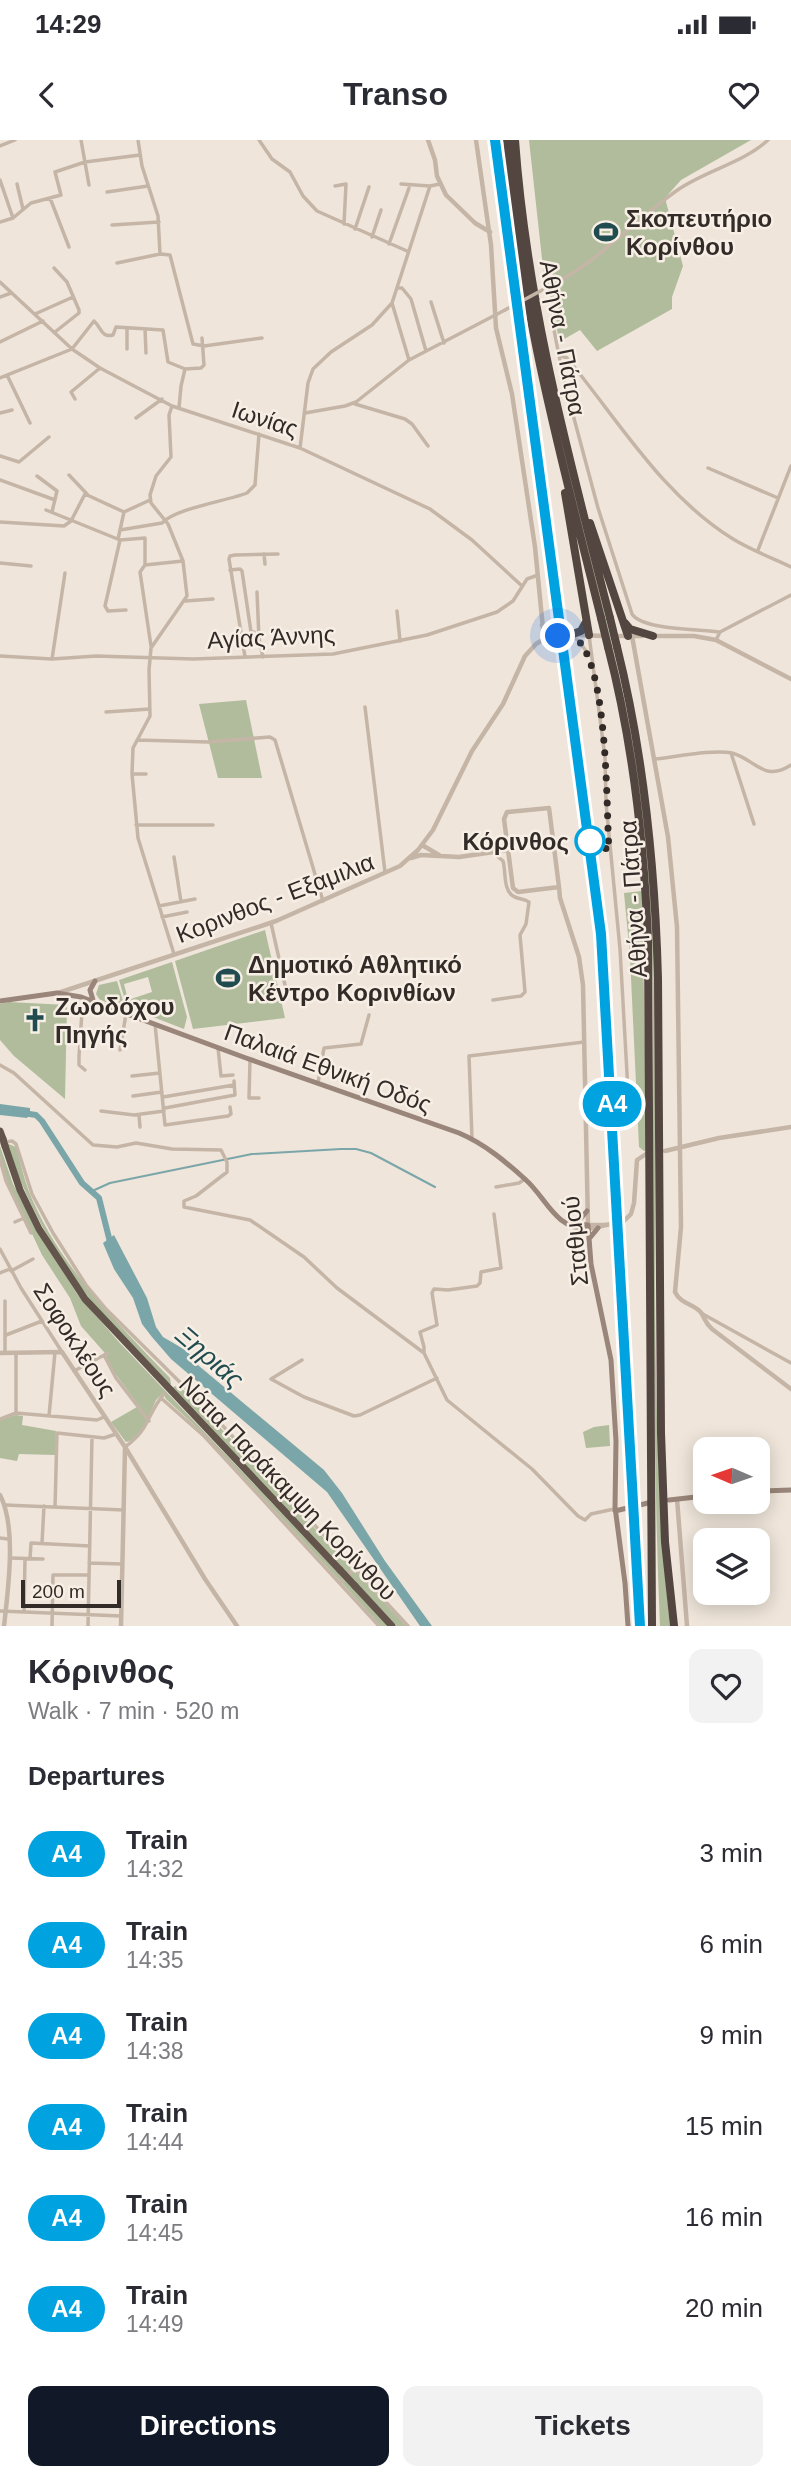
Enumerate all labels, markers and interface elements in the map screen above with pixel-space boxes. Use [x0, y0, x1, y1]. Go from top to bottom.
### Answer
text: 14:29 [35, 9, 102, 39]
icon: back [28, 76, 66, 114]
text: Transo [343, 76, 448, 112]
icon: heart [725, 76, 763, 114]
place label: Σκοπευτήριο Κορίνθου [626, 205, 772, 260]
sports icon: Σκοπευτήριο Κορίνθου [592, 218, 620, 246]
street label: Αθήνα - Πάτρα [535, 258, 591, 418]
street label: Ιωνίας [228, 396, 302, 442]
your location [540, 618, 575, 653]
street label: Αγίας Άννης [206, 620, 336, 654]
street label: Αθήνα - Πάτρα [614, 819, 652, 979]
marker: Κόρινθος [575, 826, 605, 856]
place label: Κόρινθος [463, 828, 569, 855]
street label: Κορινθος - Εξαμιλια [172, 848, 378, 948]
place label: Δημοτικό Αθλητικό Κέντρο Κορινθίων [248, 951, 462, 1006]
sports icon: Δημοτικό Αθλητικό Κέντρο Κορινθίων [214, 964, 242, 992]
place label: Ζωοδόχου Πηγής [55, 993, 175, 1048]
church icon: Ζωοδόχου Πηγής [21, 1006, 49, 1034]
street label: Παλαιά Εθνική Οδός [221, 1018, 435, 1118]
line badge: A4 [580, 1081, 644, 1127]
text: A4 [597, 1090, 627, 1117]
street label: Σταθμού [557, 1195, 593, 1287]
street label: Σοφοκλέους [28, 1278, 122, 1402]
water label: Ξηριάς [169, 1319, 250, 1395]
street label: Νότια Παράκαμψη Κορίνθου [174, 1370, 402, 1606]
north arrow [693, 1437, 770, 1514]
map controls [693, 1437, 770, 1605]
button: layers [693, 1528, 770, 1605]
scale bar [21, 1577, 121, 1609]
text: 200 m [32, 1581, 85, 1602]
button: heart [689, 1649, 763, 1723]
text: Κόρινθος [28, 1653, 174, 1690]
text: Walk · 7 min · 520 m [28, 1698, 239, 1724]
text: Departures [28, 1761, 165, 1791]
text: Train [126, 1825, 188, 1855]
text: 3 min [699, 1838, 763, 1868]
text: A4 [51, 1840, 82, 1867]
text: 14:32 [126, 1856, 184, 1882]
text: Train [126, 1916, 188, 1946]
text: 6 min [699, 1929, 763, 1959]
text: A4 [51, 1931, 82, 1958]
text: 14:35 [126, 1947, 184, 1973]
text: Train [126, 2007, 188, 2037]
text: 9 min [699, 2020, 763, 2050]
text: A4 [51, 2022, 82, 2049]
text: 14:38 [126, 2038, 184, 2064]
text: Train [126, 2098, 188, 2128]
text: 15 min [685, 2111, 763, 2141]
text: A4 [51, 2113, 82, 2140]
text: 14:44 [126, 2129, 184, 2155]
text: Train [126, 2189, 188, 2219]
text: 16 min [685, 2202, 763, 2232]
text: A4 [51, 2204, 82, 2231]
text: 14:45 [126, 2220, 184, 2246]
text: Train [126, 2280, 188, 2310]
text: 20 min [685, 2293, 763, 2323]
text: A4 [51, 2295, 82, 2322]
text: 14:49 [126, 2311, 184, 2337]
button: Directions [28, 2386, 389, 2466]
button: Tickets [403, 2386, 763, 2466]

